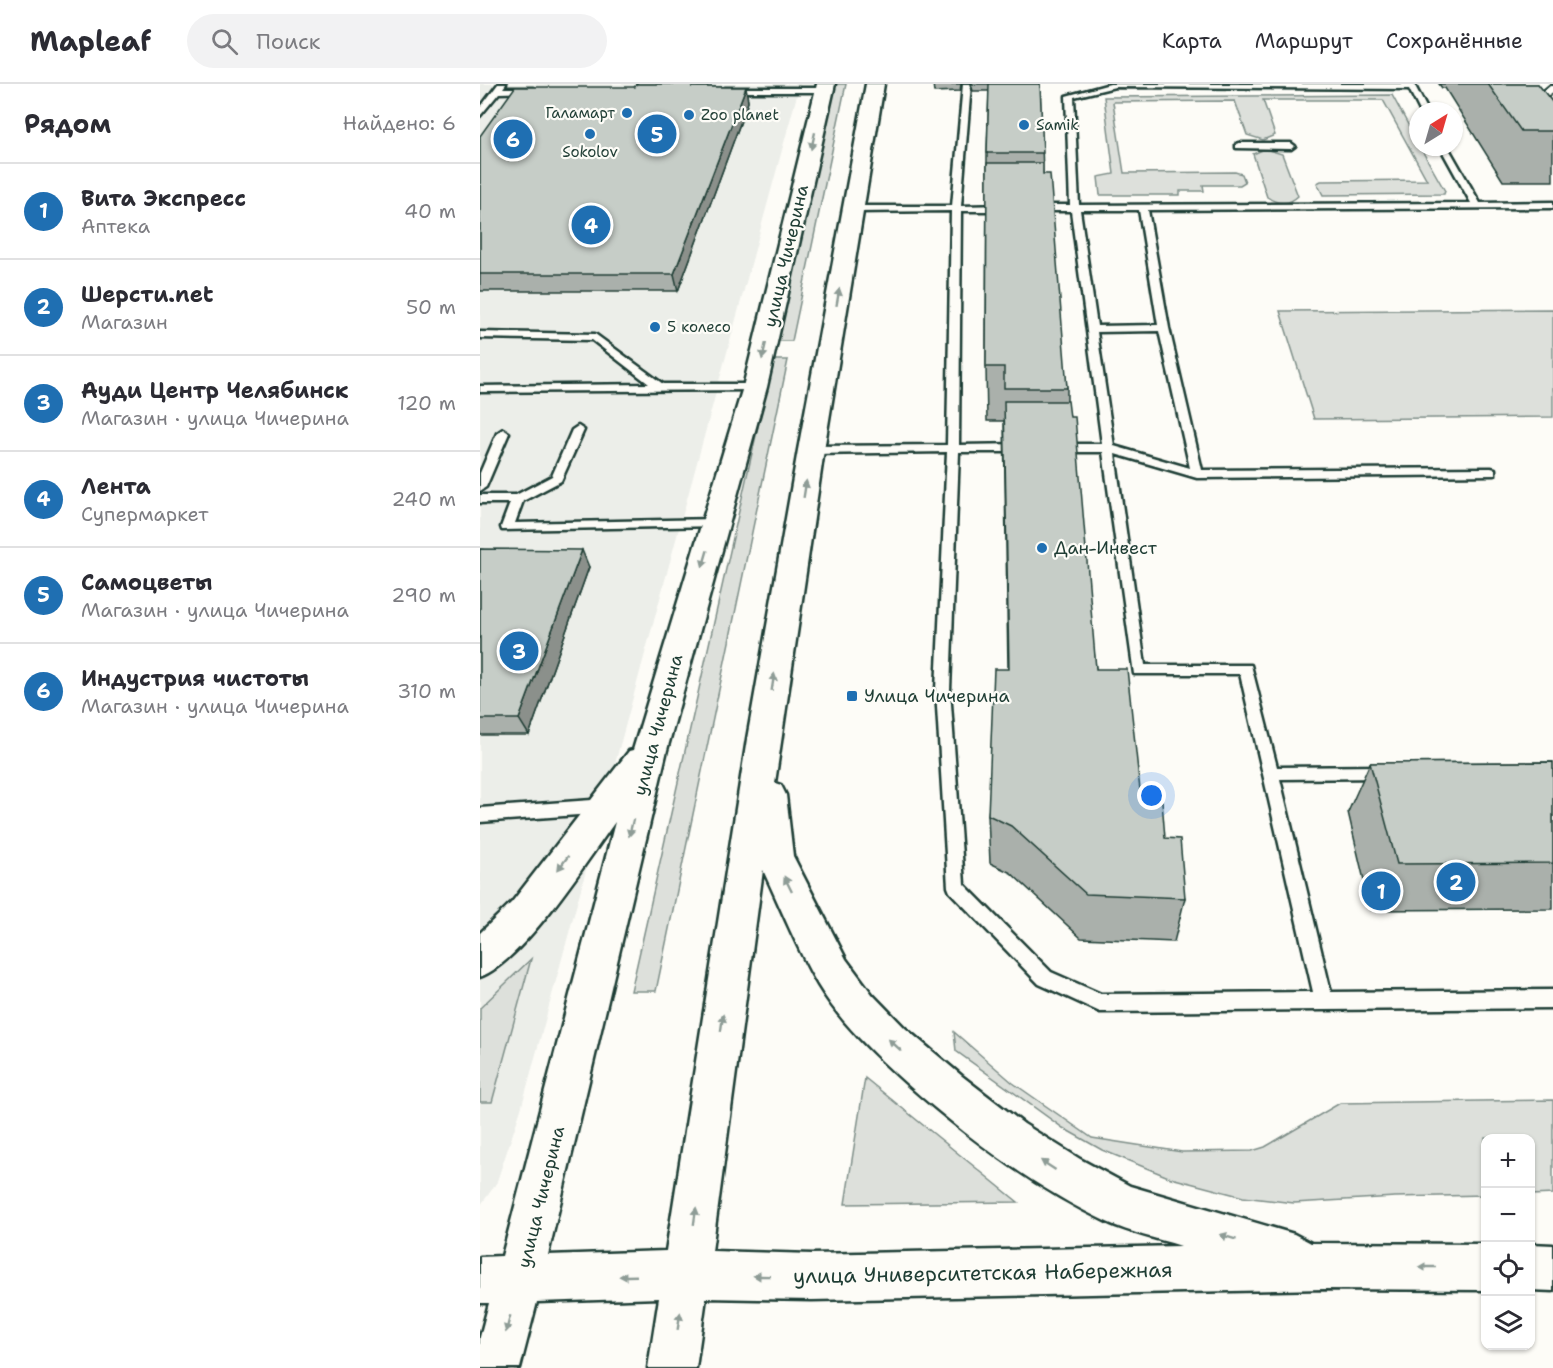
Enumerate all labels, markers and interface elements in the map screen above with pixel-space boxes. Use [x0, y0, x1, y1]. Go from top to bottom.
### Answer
search box [187, 14, 607, 68]
text: Mapleaf [30, 22, 151, 60]
icon: search [208, 25, 241, 58]
text: Поиск [256, 27, 320, 56]
text: Карта [1162, 27, 1222, 55]
text: Маршрут [1255, 27, 1353, 55]
text: Сохранённые [1386, 27, 1523, 55]
north arrow [1409, 102, 1463, 156]
place label: Галамарт [545, 103, 615, 123]
place label: Zoo planet [701, 105, 779, 125]
text: Рядом [24, 106, 111, 141]
marker: Галамарт [620, 106, 634, 120]
marker: Zoo planet [682, 108, 696, 122]
text: Найдено: 6 [343, 110, 456, 136]
pin: 5 [638, 112, 676, 156]
place label: Samik [1036, 115, 1079, 135]
pin: 6 [494, 116, 532, 162]
marker: Samik [1017, 118, 1031, 132]
marker: Sokolov [583, 127, 597, 141]
one-way arrow [807, 132, 817, 150]
place label: Sokolov [562, 142, 618, 162]
street label: улица Чичерина [758, 182, 814, 330]
text: Вита Экспресс [81, 184, 246, 213]
text: 1 [39, 198, 48, 224]
text: 40 m [404, 198, 456, 224]
pin: 4 [572, 202, 610, 248]
text: Аптека [81, 213, 150, 239]
text: Шерсти.net [81, 280, 213, 309]
one-way arrow [834, 287, 843, 306]
text: 2 [37, 294, 51, 320]
text: 50 m [406, 294, 456, 320]
text: Магазин [81, 309, 168, 335]
place label: 5 колесо [667, 317, 731, 337]
marker: 5 колесо [648, 320, 662, 334]
one-way arrow [758, 342, 768, 361]
text: Ауди Центр Челябинск [81, 376, 349, 405]
text: 3 [37, 390, 51, 416]
text: 120 m [397, 390, 456, 416]
text: Магазин · улица Чичерина [81, 405, 349, 431]
text: Лента [81, 472, 151, 501]
one-way arrow [800, 480, 809, 499]
text: 4 [37, 486, 51, 512]
text: 240 m [391, 486, 456, 512]
text: Супермаркет [81, 501, 208, 527]
place label: Дан-Инвест [1054, 536, 1158, 560]
marker: Дан-Инвест [1035, 541, 1049, 555]
one-way arrow [700, 550, 709, 568]
text: Самоцветы [81, 568, 213, 597]
text: 5 [37, 582, 50, 608]
text: 290 m [391, 582, 456, 608]
text: Магазин · улица Чичерина [81, 597, 349, 623]
pin: 3 [500, 628, 538, 674]
street label: улица Чичерина [628, 652, 688, 798]
text: Индустрия чистоты [81, 664, 309, 693]
one-way arrow [769, 672, 778, 691]
text: 6 [37, 678, 51, 704]
text: 310 m [397, 678, 456, 704]
place label: Улица Чичерина [864, 684, 1010, 708]
marker: Улица Чичерина [845, 689, 859, 703]
text: Магазин · улица Чичерина [81, 693, 349, 719]
your location [1137, 781, 1166, 810]
one-way arrow [625, 819, 635, 837]
one-way arrow [558, 856, 570, 871]
pin: 2 [1436, 860, 1476, 904]
pin: 1 [1362, 868, 1400, 914]
one-way arrow [783, 875, 793, 892]
one-way arrow [717, 1014, 726, 1033]
one-way arrow [887, 1038, 902, 1052]
street label: улица Чичерина [512, 1123, 570, 1271]
map controls [1481, 1134, 1535, 1350]
button: + [1481, 1134, 1535, 1188]
one-way arrow [1040, 1159, 1056, 1170]
button: − [1481, 1188, 1535, 1242]
one-way arrow [690, 1207, 699, 1226]
one-way arrow [1219, 1232, 1237, 1241]
button: locate [1481, 1242, 1535, 1296]
street label: улица Университетская Набережная [793, 1256, 1173, 1290]
one-way arrow [1418, 1262, 1437, 1272]
one-way arrow [619, 1271, 638, 1281]
one-way arrow [752, 1271, 771, 1281]
button: layers [1481, 1296, 1535, 1350]
one-way arrow [675, 1312, 684, 1331]
one-way arrow [503, 1315, 512, 1333]

